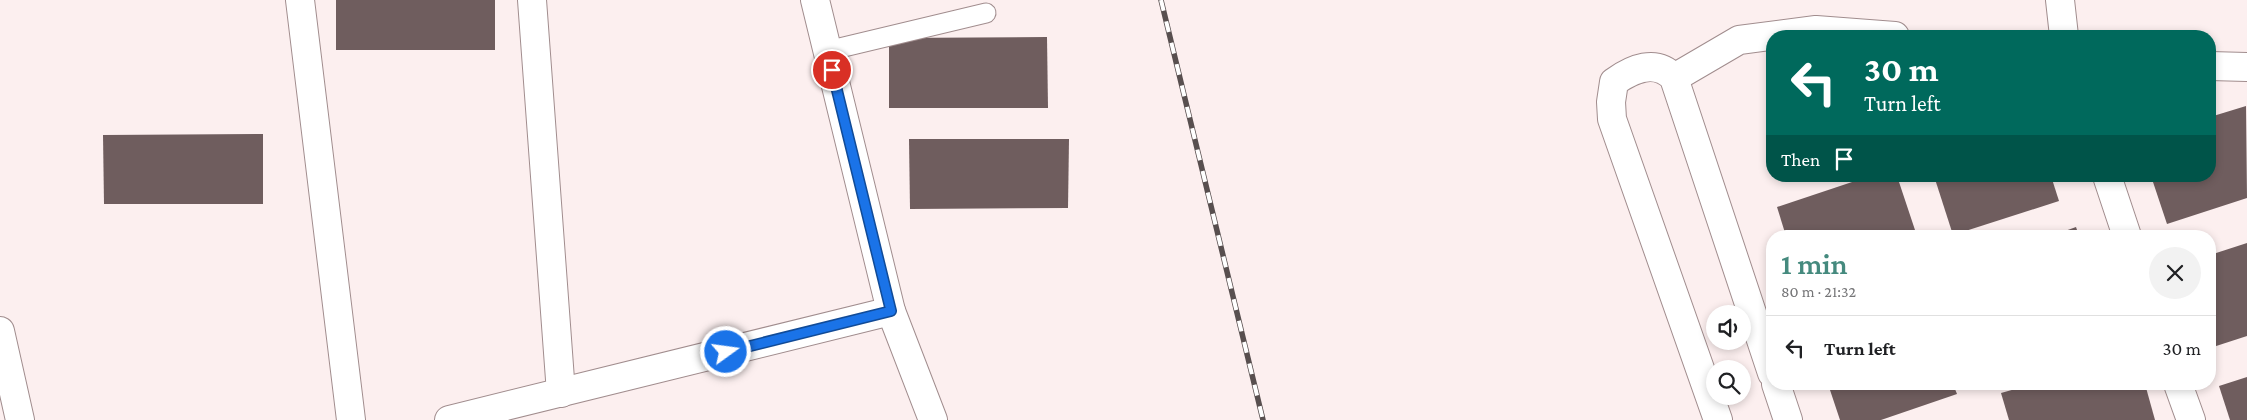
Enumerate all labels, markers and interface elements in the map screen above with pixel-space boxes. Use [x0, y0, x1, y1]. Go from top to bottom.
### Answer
pin [811, 49, 853, 91]
icon: left [1781, 50, 1846, 115]
text: 30 m [1864, 50, 1939, 89]
icon: arrive [818, 56, 846, 84]
text: Turn left [1864, 91, 1941, 116]
icon: arrive [1830, 145, 1858, 173]
text: Then [1781, 149, 1820, 170]
text: 1 min [1781, 247, 1848, 280]
button: close [2149, 247, 2201, 299]
text: 80 m · 21:32 [1781, 283, 1856, 300]
map controls [1706, 305, 1751, 405]
button: sound [1706, 305, 1751, 350]
position arrow [699, 325, 751, 377]
icon: left [1781, 334, 1809, 362]
text: Turn left [1824, 338, 1896, 359]
text: 30 m [2162, 338, 2201, 359]
button: search [1706, 360, 1751, 405]

